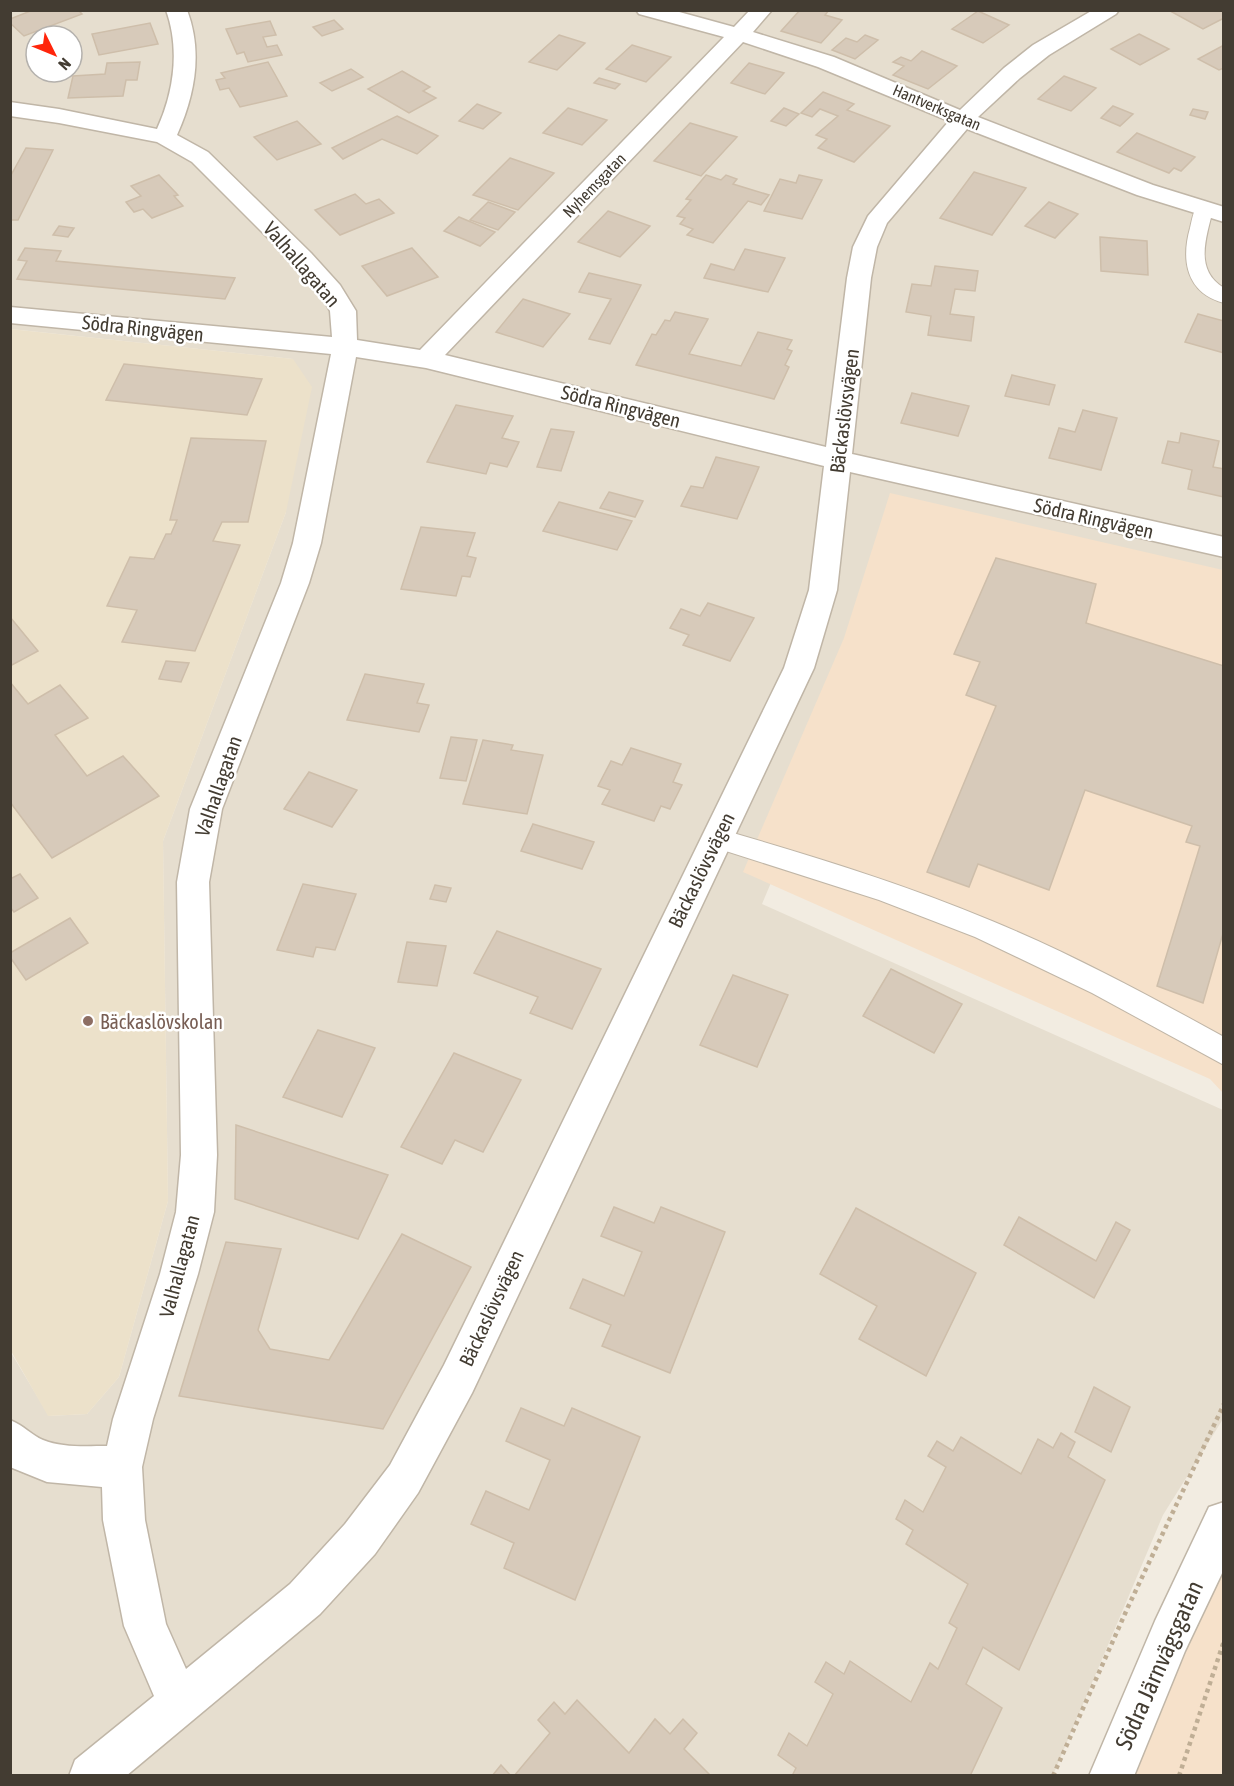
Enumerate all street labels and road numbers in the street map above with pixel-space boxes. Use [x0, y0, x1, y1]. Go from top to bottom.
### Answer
street label: Hantverksgatan [890, 80, 984, 135]
street label: Nyhemsgatan [559, 149, 630, 221]
street label: Valhallagatan [259, 217, 345, 311]
street label: Södra Ringvägen [81, 310, 205, 346]
street label: Bäckaslövsvägen [825, 347, 863, 475]
street label: Södra Ringvägen [559, 380, 683, 432]
street label: Södra Ringvägen [1032, 493, 1156, 543]
street label: Valhallagatan [190, 733, 246, 839]
street label: Bäckaslövsvägen [663, 809, 739, 931]
street label: Valhallagatan [154, 1212, 204, 1320]
street label: Bäckaslövsvägen [454, 1246, 528, 1370]
street label: Södra Järnvägsgatan [1110, 1577, 1208, 1753]

